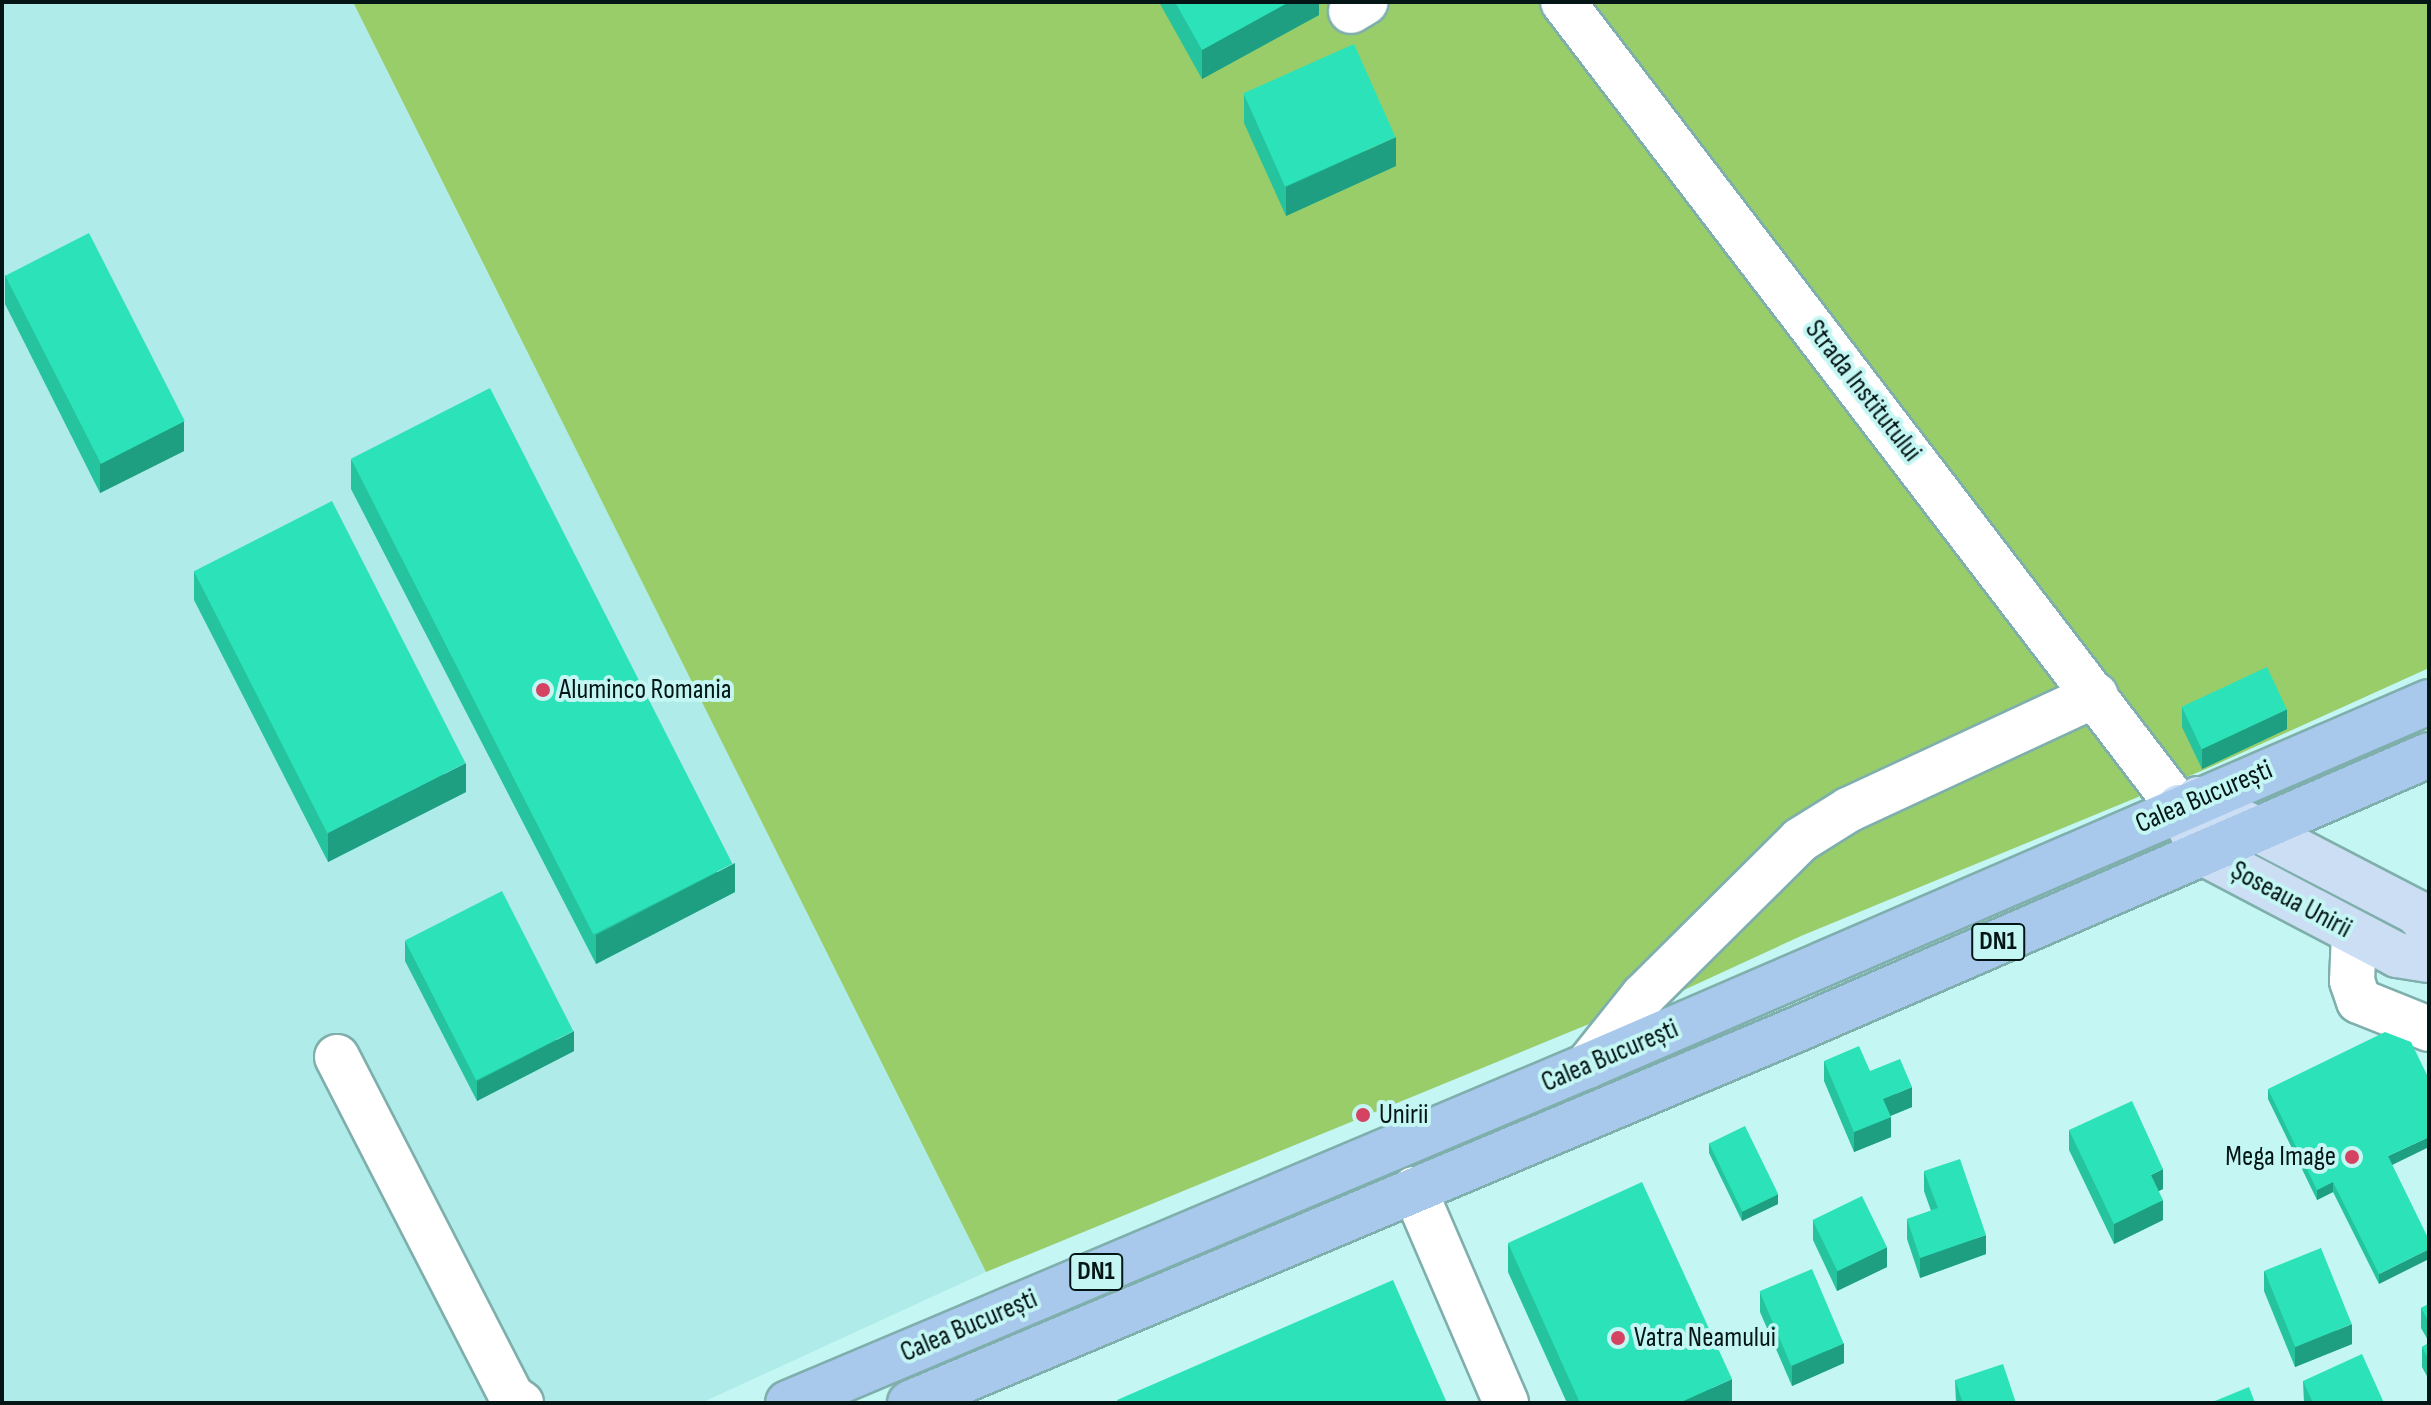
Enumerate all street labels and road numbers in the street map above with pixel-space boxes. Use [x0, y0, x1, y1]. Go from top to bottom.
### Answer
street label: Strada Institutului [1797, 314, 1929, 468]
street label: Calea București [2131, 753, 2277, 841]
street label: Șoseaua Unirii [2225, 854, 2357, 946]
road number: DN1 [1970, 920, 2026, 964]
street label: Calea București [1537, 1012, 1683, 1100]
road number: DN1 [1068, 1250, 1124, 1294]
street label: Calea București [896, 1282, 1042, 1370]

